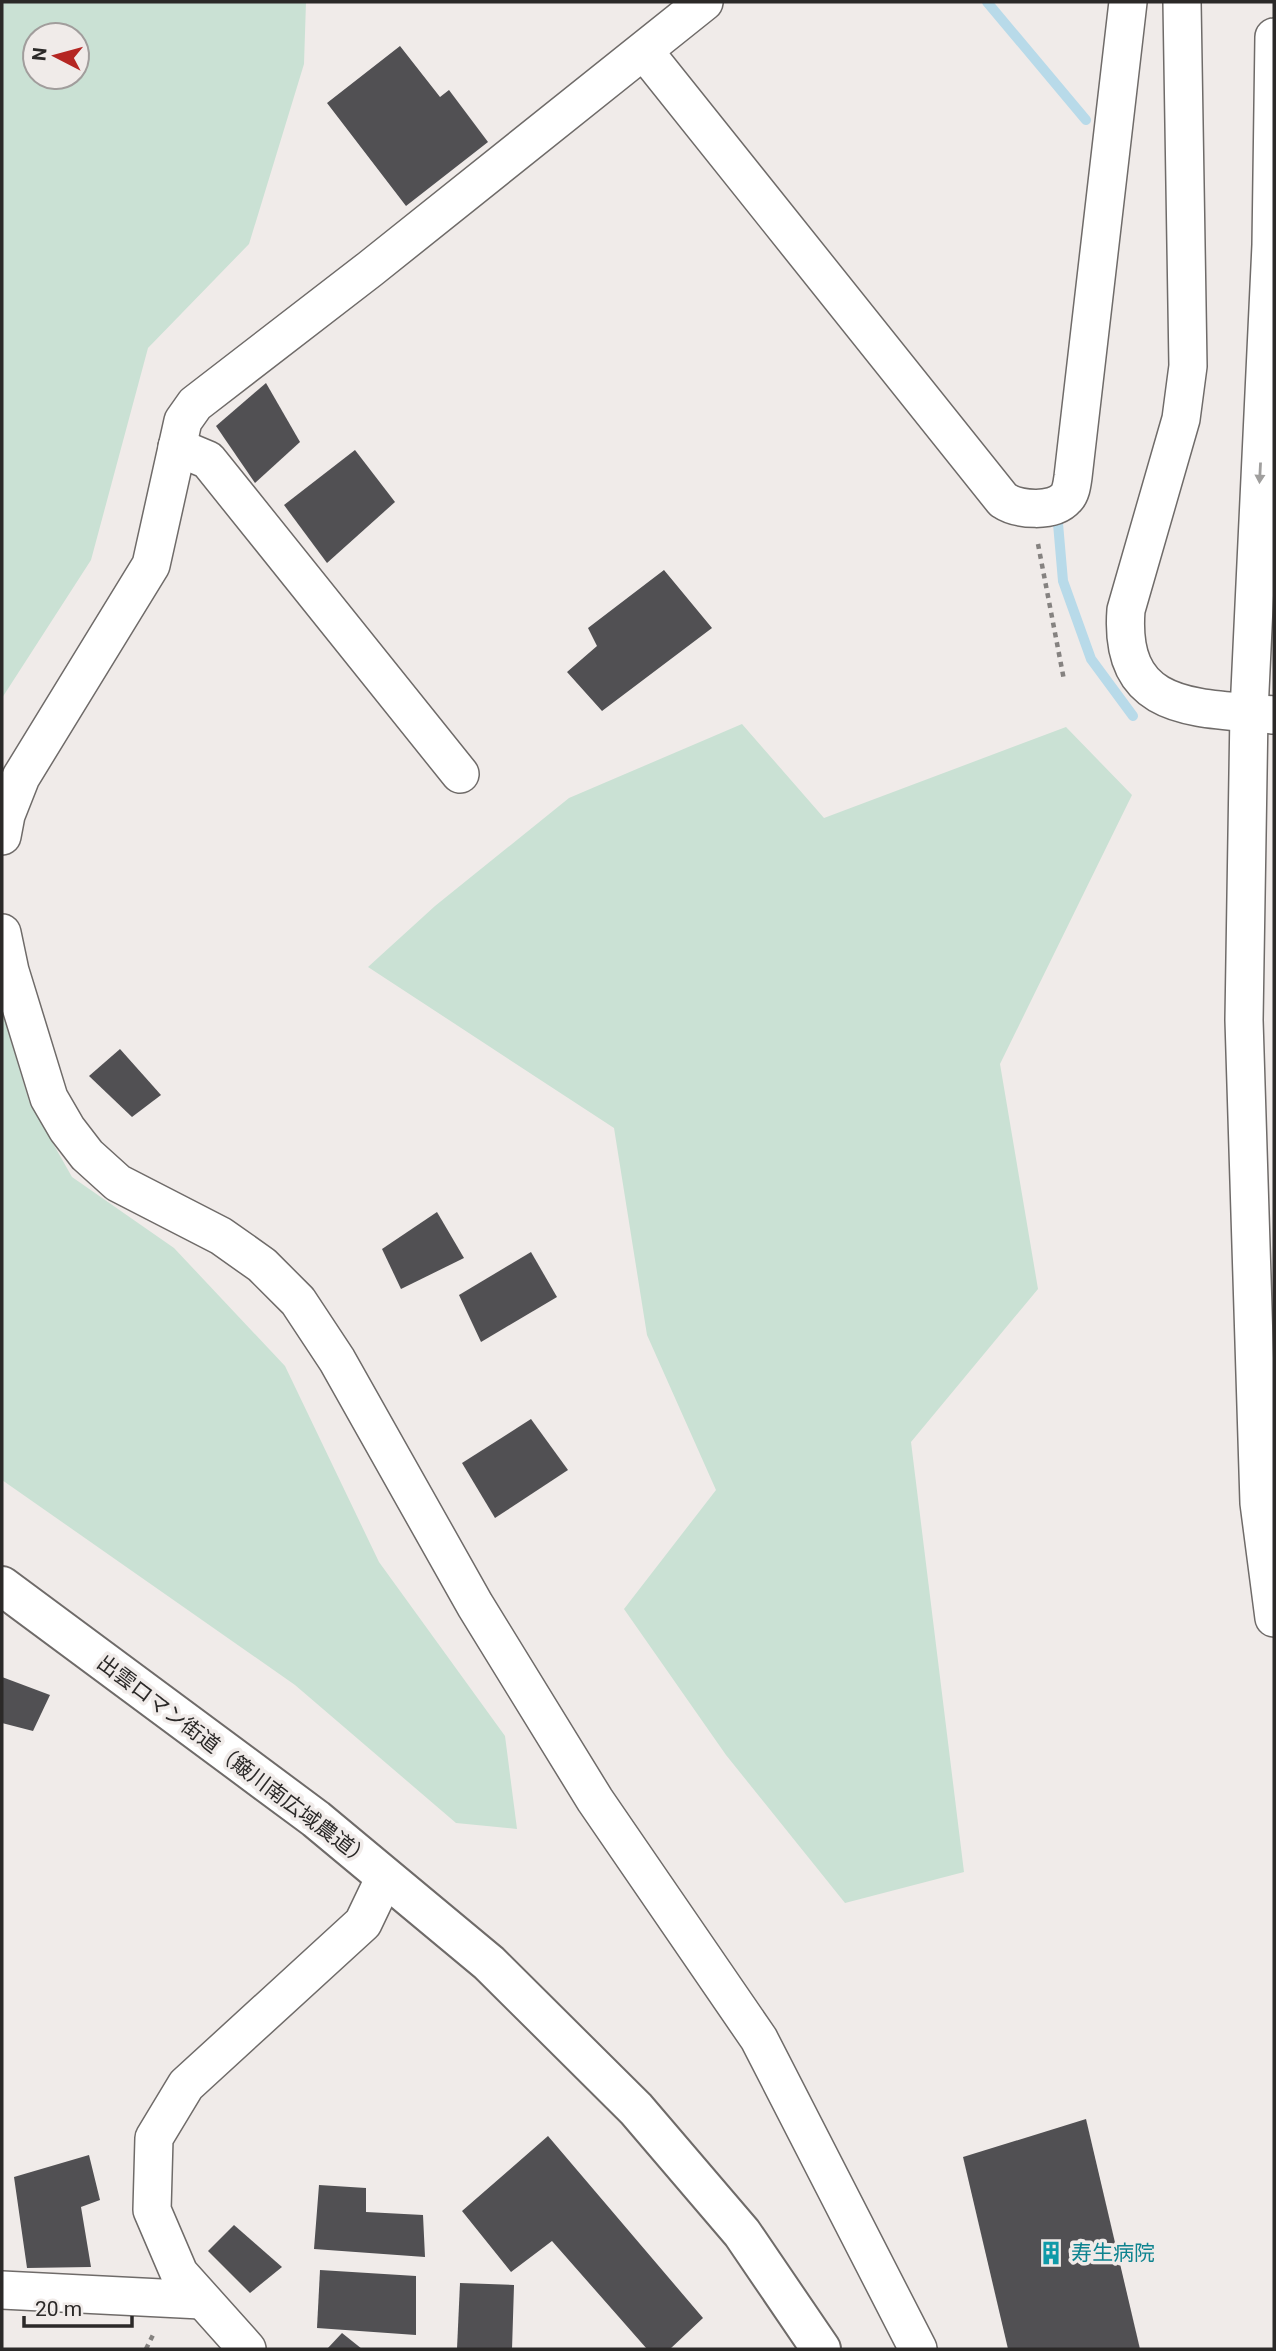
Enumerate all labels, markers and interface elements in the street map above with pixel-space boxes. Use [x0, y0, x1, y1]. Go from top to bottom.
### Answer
north arrow [21, 21, 91, 91]
text: N [27, 46, 52, 62]
one-way arrow [1255, 462, 1266, 484]
street label: 出雲ロマン街道（簸川南広域農道） [93, 1650, 375, 1872]
building icon: 寿生病院 [1037, 2239, 1065, 2267]
place label: 寿生病院 [1071, 2241, 1155, 2265]
scale bar [24, 2284, 133, 2328]
text: 20 m [35, 2297, 82, 2321]

